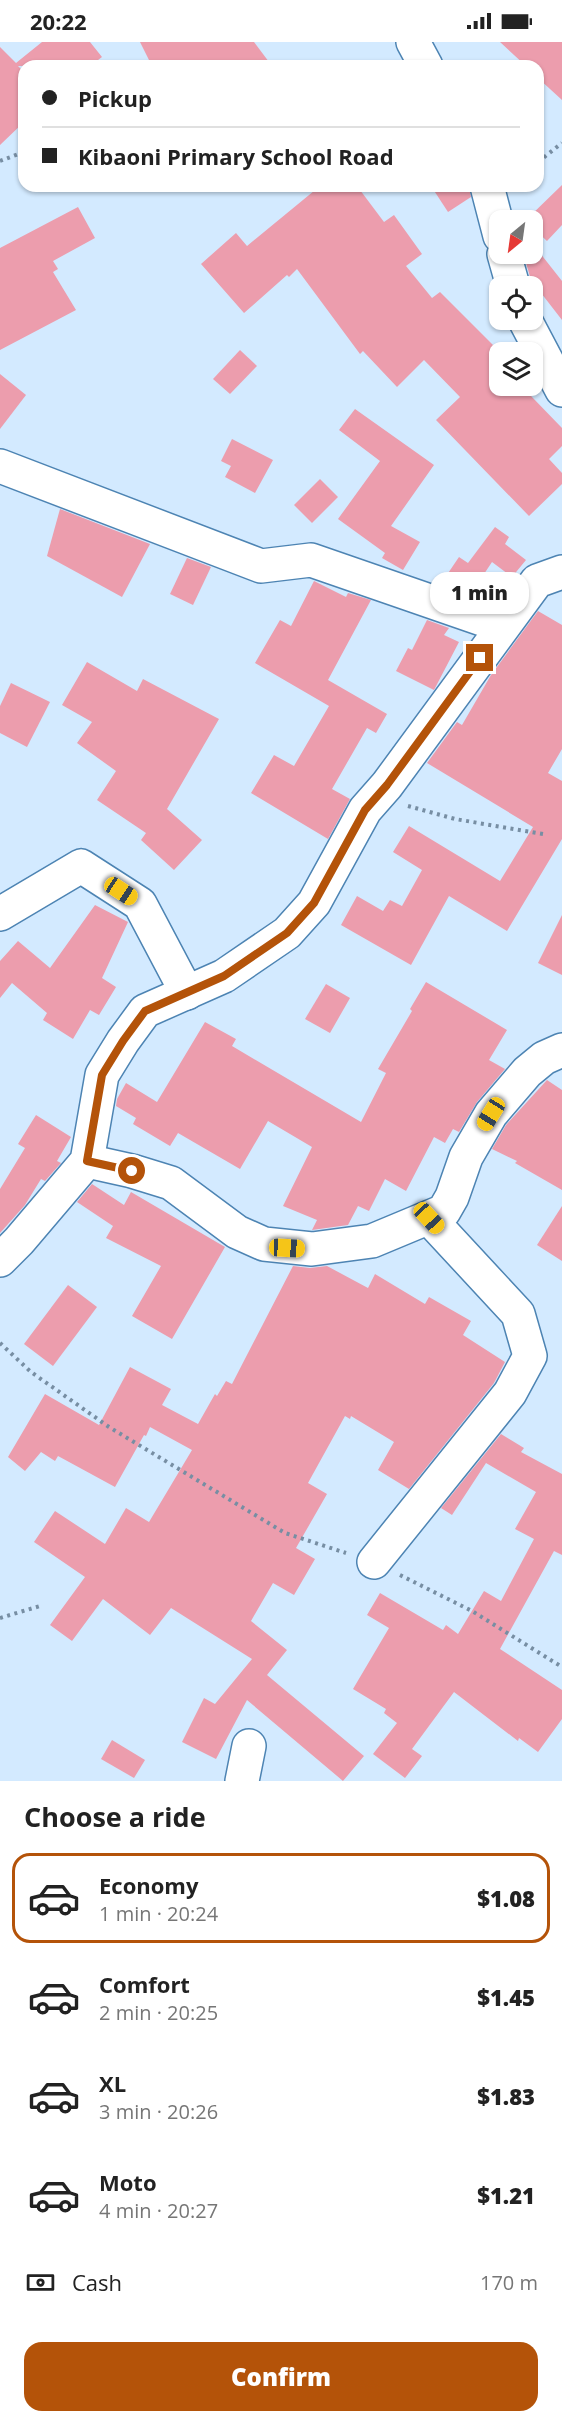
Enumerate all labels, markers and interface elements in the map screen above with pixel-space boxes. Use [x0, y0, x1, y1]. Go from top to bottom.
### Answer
text: 20:22 [30, 6, 87, 36]
text: Pickup [78, 83, 152, 113]
text: Kibaoni Primary School Road [78, 141, 394, 171]
north arrow [489, 210, 543, 264]
map controls [489, 210, 543, 396]
button: locate [489, 276, 543, 330]
button: layers [489, 342, 543, 396]
callout: 1 min [430, 571, 530, 613]
text: 1 min [451, 579, 508, 606]
route end [466, 644, 493, 671]
car [101, 874, 141, 908]
car [474, 1094, 508, 1134]
route start [118, 1157, 145, 1184]
car [410, 1199, 448, 1237]
car [269, 1238, 305, 1258]
text: Choose a ride [24, 1798, 206, 1835]
text: Economy [99, 1870, 198, 1900]
icon: car [27, 1871, 81, 1925]
text: $1.08 [477, 1883, 535, 1913]
text: 1 min · 20:24 [99, 1900, 218, 1927]
text: Comfort [99, 1969, 190, 1999]
icon: car [27, 1970, 81, 2024]
text: $1.45 [477, 1982, 535, 2012]
text: 2 min · 20:25 [99, 1999, 218, 2026]
text: XL [99, 2068, 126, 2098]
icon: car [27, 2069, 81, 2123]
text: $1.83 [477, 2081, 535, 2111]
text: 3 min · 20:26 [99, 2098, 218, 2125]
text: Moto [99, 2167, 157, 2197]
icon: car [27, 2168, 81, 2222]
text: $1.21 [477, 2180, 535, 2210]
text: 4 min · 20:27 [99, 2197, 218, 2224]
icon: cash [24, 2266, 57, 2299]
text: Cash [72, 2267, 122, 2297]
text: 170 m [480, 2269, 538, 2296]
button: Confirm [24, 2342, 538, 2411]

